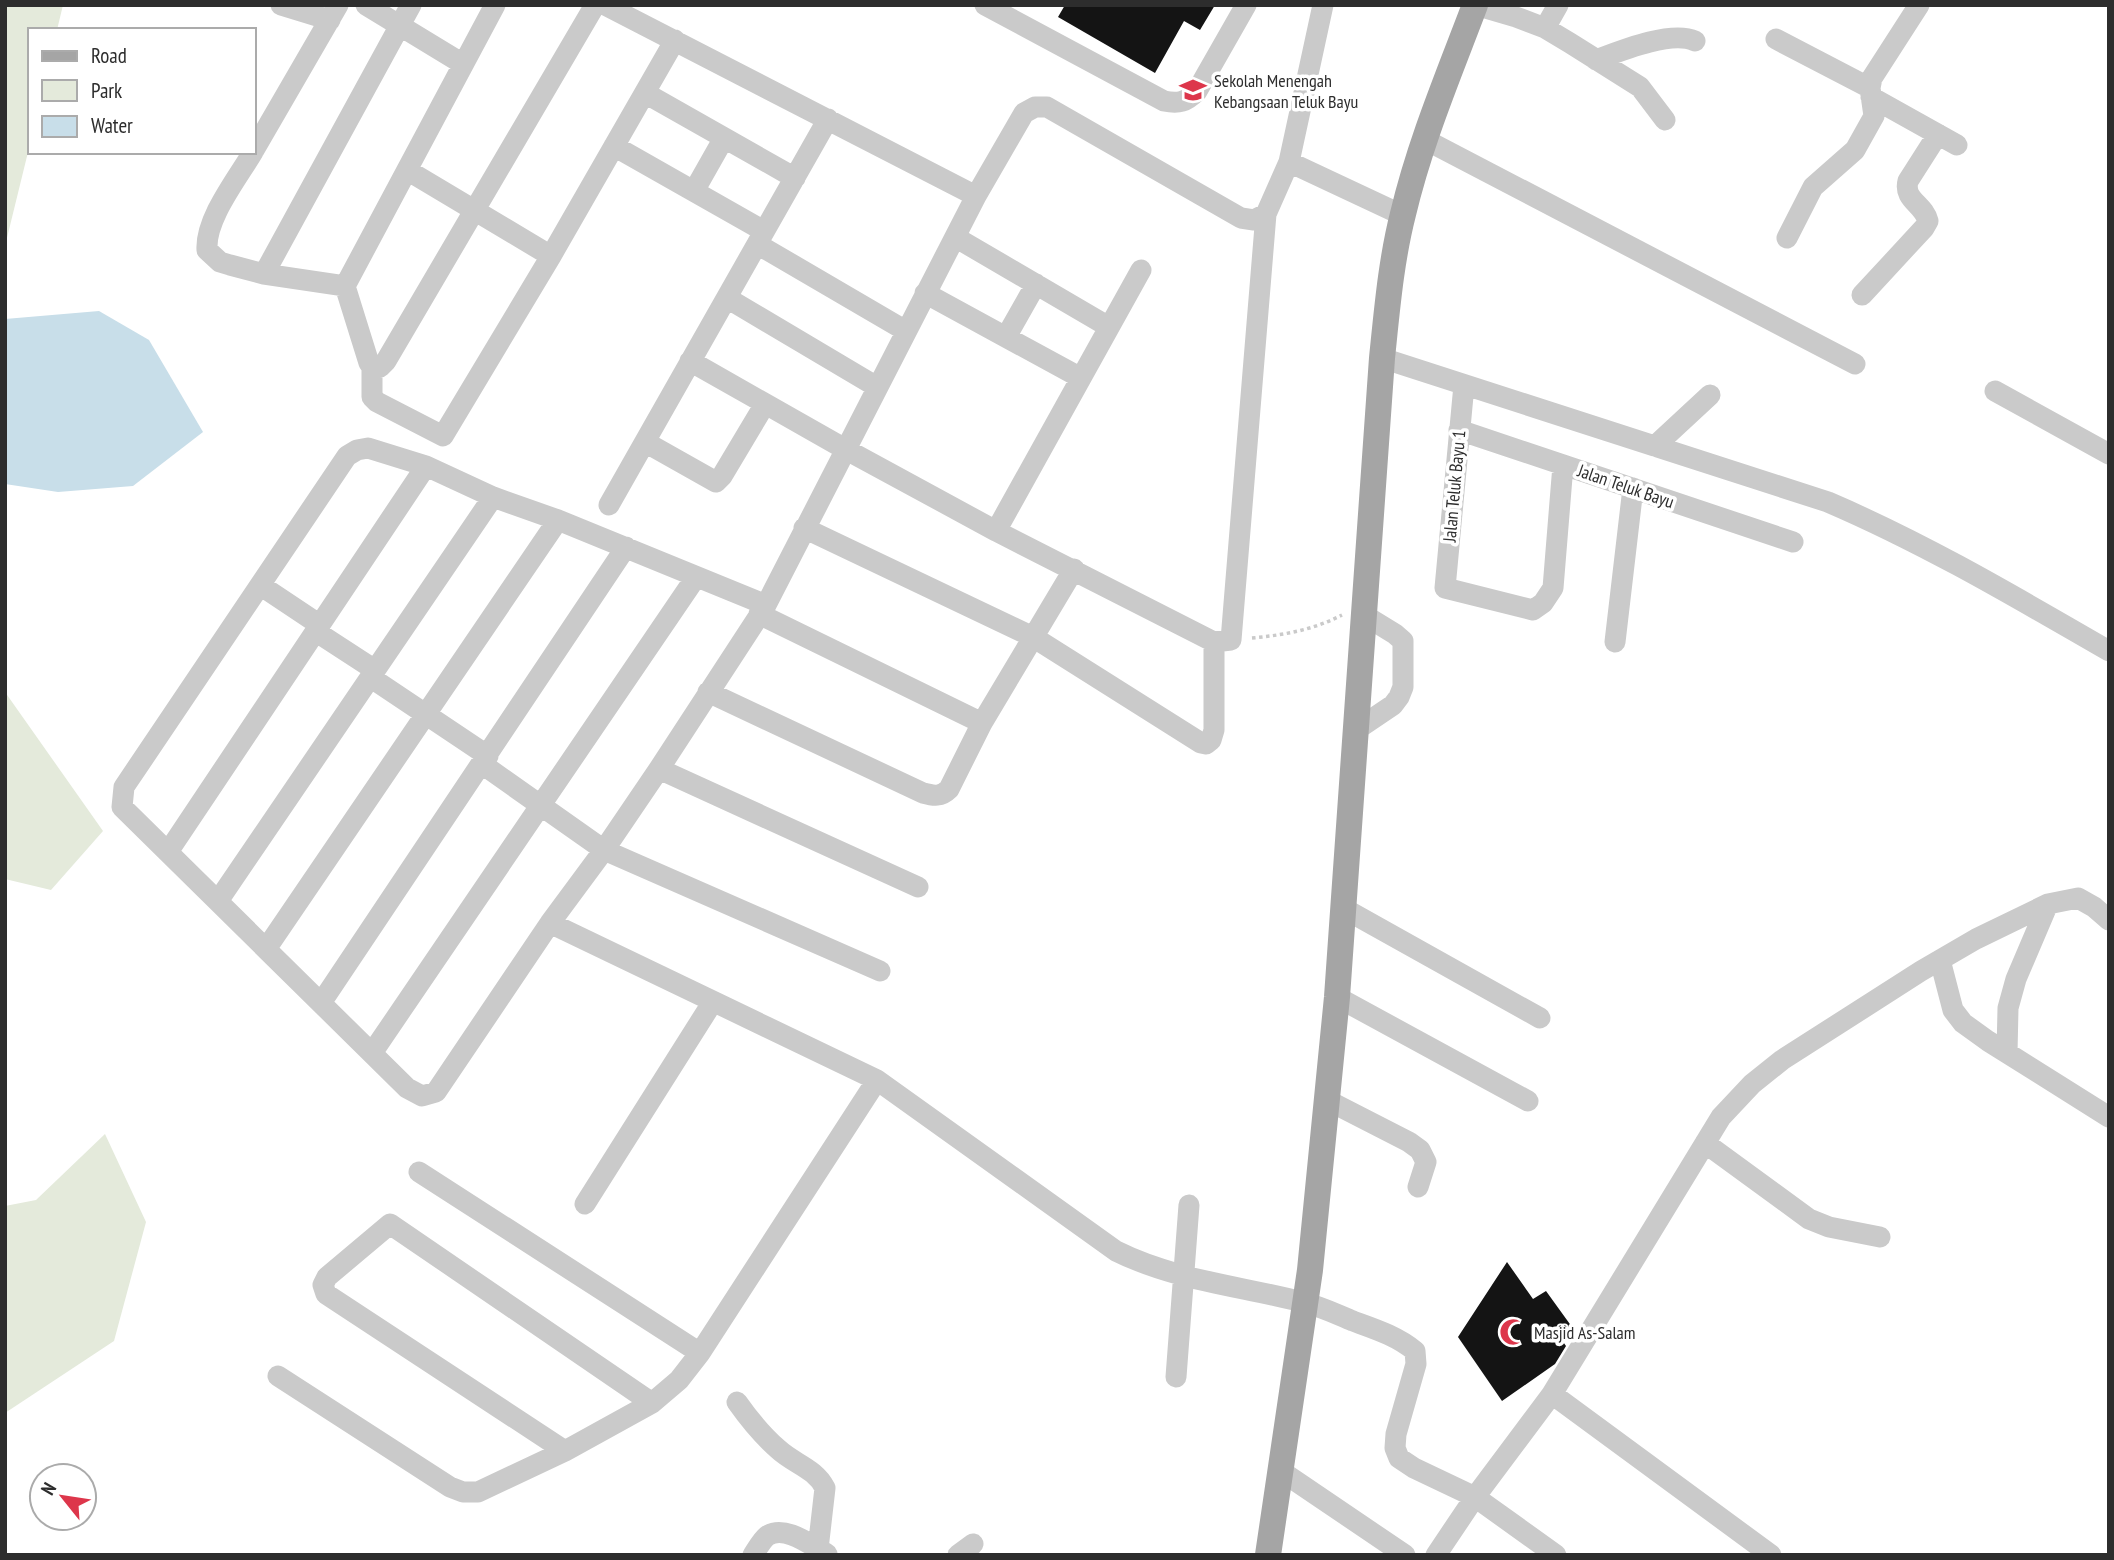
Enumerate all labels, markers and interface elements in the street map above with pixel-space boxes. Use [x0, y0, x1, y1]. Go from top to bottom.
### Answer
legend [28, 28, 256, 154]
text: Road [91, 42, 127, 69]
place label: Sekolah Menengah Kebangsaan Teluk Bayu [1214, 69, 1358, 113]
school or university icon: Sekolah Menengah Kebangsaan Teluk Bayu [1178, 75, 1208, 105]
text: Park [91, 77, 122, 104]
text: Water [91, 112, 133, 139]
street label: Jalan Teluk Bayu 1 [1438, 429, 1470, 544]
street label: Jalan Teluk Bayu [1574, 458, 1677, 513]
mosque icon: Masjid As-Salam [1498, 1317, 1528, 1347]
place label: Masjid As-Salam [1534, 1321, 1636, 1344]
north arrow [28, 1462, 98, 1532]
text: N [35, 1478, 61, 1499]

